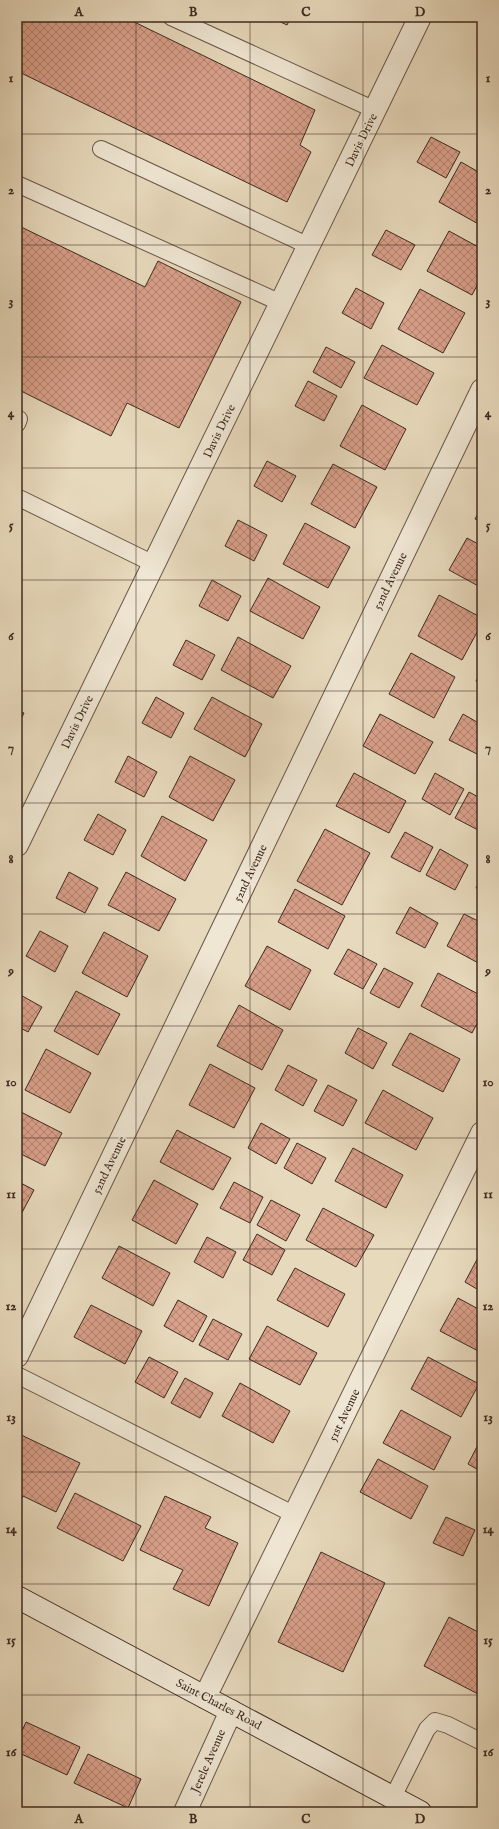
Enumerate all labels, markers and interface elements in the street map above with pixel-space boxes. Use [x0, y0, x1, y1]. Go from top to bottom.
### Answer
text: A [74, 4, 85, 21]
text: B [189, 4, 198, 21]
text: C [301, 4, 311, 21]
text: D [415, 4, 426, 21]
text: 1 [9, 70, 14, 87]
text: 1 [486, 70, 491, 87]
street label: Davis Drive [342, 110, 381, 170]
text: 2 [8, 182, 14, 199]
text: 2 [485, 182, 491, 199]
text: 3 [9, 293, 14, 310]
text: 3 [486, 293, 491, 310]
street label: Davis Drive [200, 401, 239, 461]
text: 4 [8, 405, 15, 422]
text: 4 [485, 405, 492, 422]
text: 5 [9, 517, 14, 534]
text: 5 [486, 517, 491, 534]
street label: 52nd Avenue [370, 550, 411, 612]
text: 6 [8, 628, 14, 645]
text: 6 [485, 628, 491, 645]
street label: Davis Drive [58, 692, 97, 752]
text: 7 [8, 740, 14, 757]
text: 7 [485, 740, 491, 757]
street label: 52nd Avenue [230, 842, 271, 904]
text: 8 [8, 851, 14, 868]
text: 8 [485, 851, 491, 868]
text: 9 [7, 963, 14, 980]
text: 9 [484, 963, 491, 980]
text: 10 [5, 1074, 17, 1091]
text: 10 [482, 1074, 494, 1091]
street label: 52nd Avenue [89, 1134, 130, 1196]
text: 11 [6, 1186, 16, 1203]
text: 11 [483, 1186, 493, 1203]
text: 12 [6, 1298, 16, 1315]
text: 12 [483, 1298, 493, 1315]
street label: 51st Avenue [325, 1386, 364, 1444]
text: 13 [6, 1409, 16, 1426]
text: 13 [483, 1409, 493, 1426]
text: 14 [5, 1521, 17, 1538]
text: 14 [482, 1521, 494, 1538]
text: 15 [6, 1632, 16, 1649]
text: 15 [483, 1632, 493, 1649]
street label: Saint Charles Road [173, 1676, 265, 1734]
street label: Jerele Avenue [187, 1727, 230, 1798]
text: 16 [6, 1744, 17, 1761]
text: 16 [483, 1744, 494, 1761]
text: A [74, 1811, 85, 1828]
text: B [189, 1811, 198, 1828]
text: C [301, 1811, 311, 1828]
text: D [415, 1811, 426, 1828]

